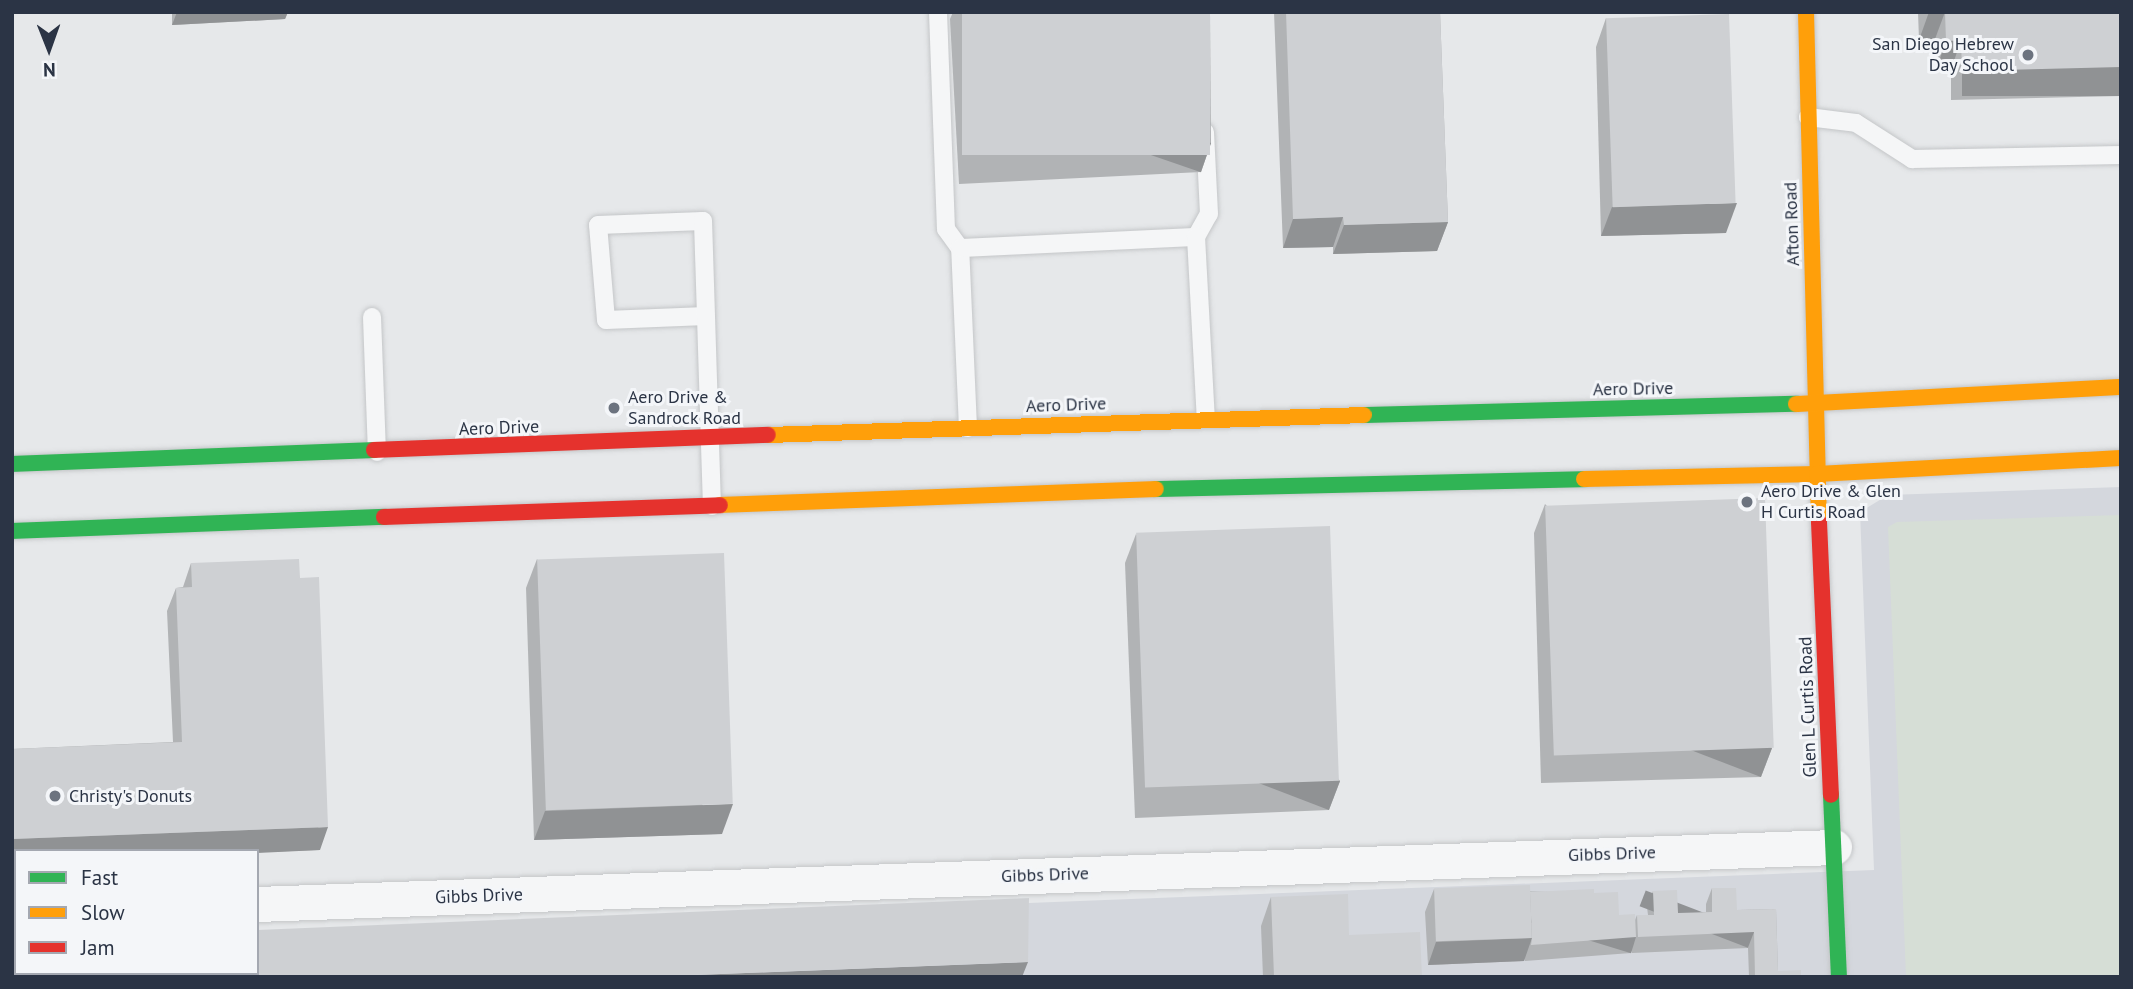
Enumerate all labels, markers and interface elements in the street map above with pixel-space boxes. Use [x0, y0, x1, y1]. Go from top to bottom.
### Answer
north arrow [14, 14, 84, 84]
place label: San Diego Hebrew Day School [1872, 34, 2014, 76]
marker: San Diego Hebrew Day School [2020, 47, 2036, 63]
text: N [43, 58, 56, 82]
street label: Afton Road [1780, 182, 1804, 266]
street label: Aero Drive [1593, 378, 1673, 400]
place label: Aero Drive & Sandrock Road [628, 387, 741, 430]
street label: Aero Drive [1025, 393, 1107, 417]
marker: Aero Drive & Sandrock Road [606, 400, 622, 416]
street label: Aero Drive [458, 416, 540, 440]
place label: Aero Drive & Glen H Curtis Road [1761, 481, 1901, 524]
marker: Aero Drive & Glen H Curtis Road [1739, 494, 1755, 510]
street label: Glen L Curtis Road [1795, 636, 1821, 778]
place label: Christy's Donuts [69, 785, 192, 807]
marker: Christy's Donuts [47, 788, 63, 804]
street label: Gibbs Drive [1568, 842, 1656, 866]
legend [14, 849, 259, 975]
street label: Gibbs Drive [1001, 863, 1089, 887]
text: Fast [81, 864, 118, 891]
street label: Gibbs Drive [435, 884, 523, 908]
text: Slow [81, 899, 125, 926]
text: Jam [81, 934, 115, 961]

